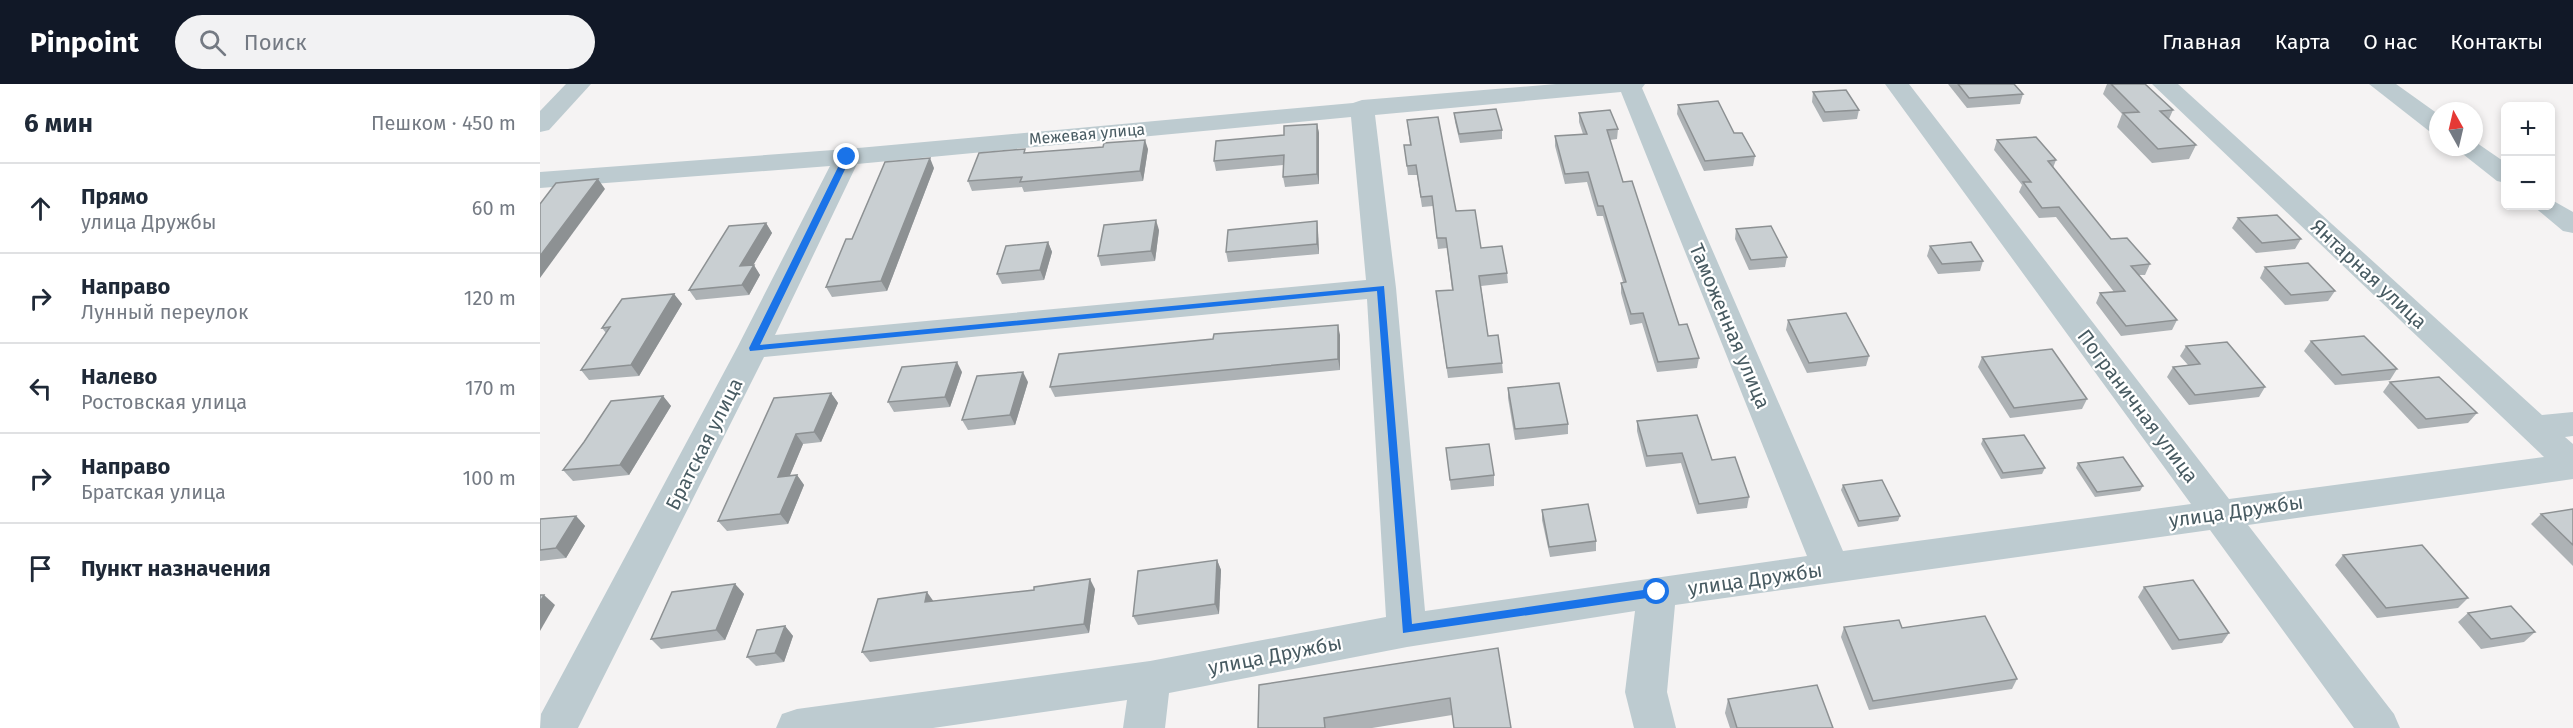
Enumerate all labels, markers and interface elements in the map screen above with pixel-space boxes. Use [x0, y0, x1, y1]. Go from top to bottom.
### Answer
search box [175, 15, 595, 69]
text: Pinpoint [30, 26, 139, 59]
icon: search [196, 26, 229, 59]
text: Поиск [244, 29, 307, 56]
text: Главная [2162, 29, 2242, 55]
text: Карта [2275, 29, 2330, 55]
text: О нас [2363, 29, 2417, 55]
text: Контакты [2450, 29, 2543, 55]
north arrow [2429, 102, 2483, 156]
map controls [2501, 102, 2555, 210]
button: + [2501, 102, 2555, 156]
text: 6 мин [24, 108, 93, 139]
text: Пешком · 450 m [371, 111, 516, 135]
street label: Межевая улица [1028, 119, 1146, 149]
route end [833, 143, 859, 169]
button: − [2501, 156, 2555, 210]
text: Прямо [81, 183, 148, 210]
icon: ahead [24, 192, 57, 225]
text: 60 m [472, 196, 516, 220]
text: улица Дружбы [81, 210, 216, 234]
street label: Янтарная улица [2306, 214, 2432, 334]
street label: Таможенная улица [1684, 240, 1776, 412]
text: Направо [81, 273, 170, 300]
icon: right [24, 282, 57, 315]
text: 120 m [464, 286, 516, 310]
text: Лунный переулок [81, 300, 248, 324]
street label: Пограничная улица [2072, 325, 2204, 487]
text: Налево [81, 363, 157, 390]
icon: left [24, 372, 57, 405]
street label: Братская улица [660, 374, 748, 514]
text: 170 m [465, 376, 516, 400]
text: Ростовская улица [81, 390, 247, 414]
text: Направо [81, 453, 170, 480]
icon: right [24, 462, 57, 495]
text: 100 m [463, 466, 516, 490]
text: Братская улица [81, 480, 226, 504]
street label: улица Дружбы [2167, 490, 2305, 532]
icon: arrive [24, 552, 57, 585]
text: Пункт назначения [81, 555, 271, 582]
street label: улица Дружбы [1686, 558, 1824, 600]
route start [1643, 578, 1669, 604]
street label: улица Дружбы [1206, 630, 1344, 680]

